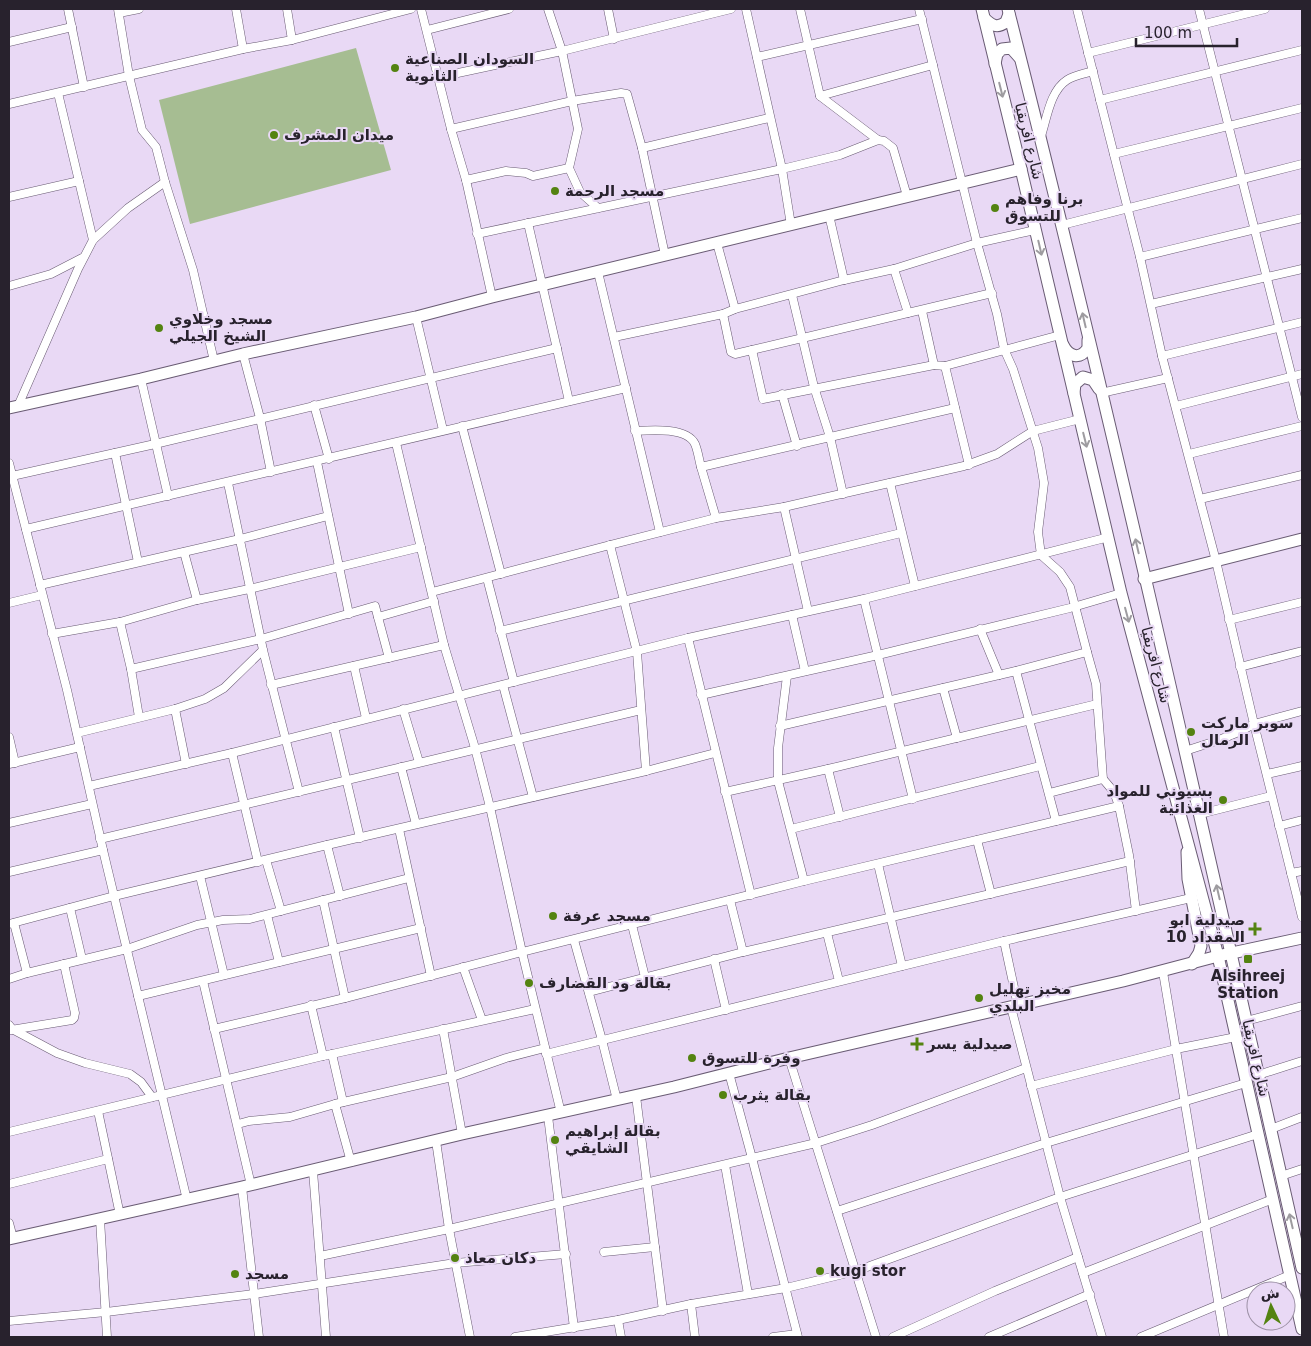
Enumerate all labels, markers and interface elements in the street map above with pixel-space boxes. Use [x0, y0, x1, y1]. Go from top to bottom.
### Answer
scale bar [1136, 15, 1237, 47]
text: 100 m [1144, 24, 1192, 42]
place label: السودان الصناعية الثانوية [405, 50, 534, 85]
marker: السودان الصناعية الثانوية [389, 62, 401, 74]
one-way arrow [997, 82, 1006, 98]
street label: شارع افريقيا [1011, 101, 1047, 181]
place label: ميدان المشرف [284, 126, 394, 144]
marker: ميدان المشرف [268, 129, 280, 141]
place label: مسجد الرحمة [565, 182, 664, 200]
marker: مسجد الرحمة [549, 185, 561, 197]
place label: برنا وفاهم للتسوق [1005, 190, 1083, 225]
marker: برنا وفاهم للتسوق [989, 202, 1001, 214]
one-way arrow [1036, 240, 1045, 256]
place label: مسجد وخلاوي الشيخ الجيلي [169, 310, 273, 345]
one-way arrow [1078, 312, 1088, 328]
marker: مسجد وخلاوي الشيخ الجيلي [153, 322, 165, 334]
one-way arrow [1081, 432, 1090, 448]
one-way arrow [1132, 538, 1141, 554]
one-way arrow [1123, 607, 1132, 623]
street label: شارع افريقيا [1137, 625, 1175, 705]
place label: سوبر ماركت الرمال [1201, 714, 1294, 749]
marker: سوبر ماركت الرمال [1185, 726, 1197, 738]
place label: بسيوني للمواد الغذائية [1106, 782, 1213, 817]
marker: بسيوني للمواد الغذائية [1217, 794, 1229, 806]
one-way arrow [1213, 884, 1222, 900]
place label: مسجد عرفة [563, 907, 651, 925]
marker: مسجد عرفة [547, 910, 559, 922]
place label: صيدلية ابو المقداد 10 [1166, 911, 1245, 946]
marker: صيدلية ابو المقداد 10 [1249, 923, 1261, 935]
marker: Alsihreej Station [1242, 953, 1254, 965]
place label: Alsihreej Station [1211, 967, 1285, 1002]
place label: بقالة ود القضارف [539, 974, 671, 992]
marker: بقالة ود القضارف [523, 977, 535, 989]
place label: مخبز تهليل البلدي [989, 980, 1071, 1016]
marker: مخبز تهليل البلدي [973, 992, 985, 1004]
street label: شارع افريقيا [1238, 1018, 1274, 1098]
place label: صيدلية يسر [926, 1035, 1013, 1053]
marker: صيدلية يسر [911, 1038, 923, 1050]
place label: وفرة للتسوق [702, 1049, 801, 1067]
marker: وفرة للتسوق [686, 1052, 698, 1064]
place label: بقالة يثرب [733, 1086, 811, 1104]
marker: بقالة يثرب [717, 1089, 729, 1101]
place label: بقالة إبراهيم الشايقي [565, 1122, 661, 1157]
marker: بقالة إبراهيم الشايقي [549, 1134, 561, 1146]
one-way arrow [1286, 1213, 1296, 1229]
place label: دكان معاذ [465, 1249, 536, 1267]
marker: دكان معاذ [449, 1252, 461, 1264]
place label: kugi stor [830, 1262, 906, 1280]
place label: مسجد [245, 1265, 289, 1283]
marker: kugi stor [814, 1265, 826, 1277]
marker: مسجد [229, 1268, 241, 1280]
north arrow [1246, 1281, 1296, 1331]
text: ش [1260, 1284, 1280, 1302]

